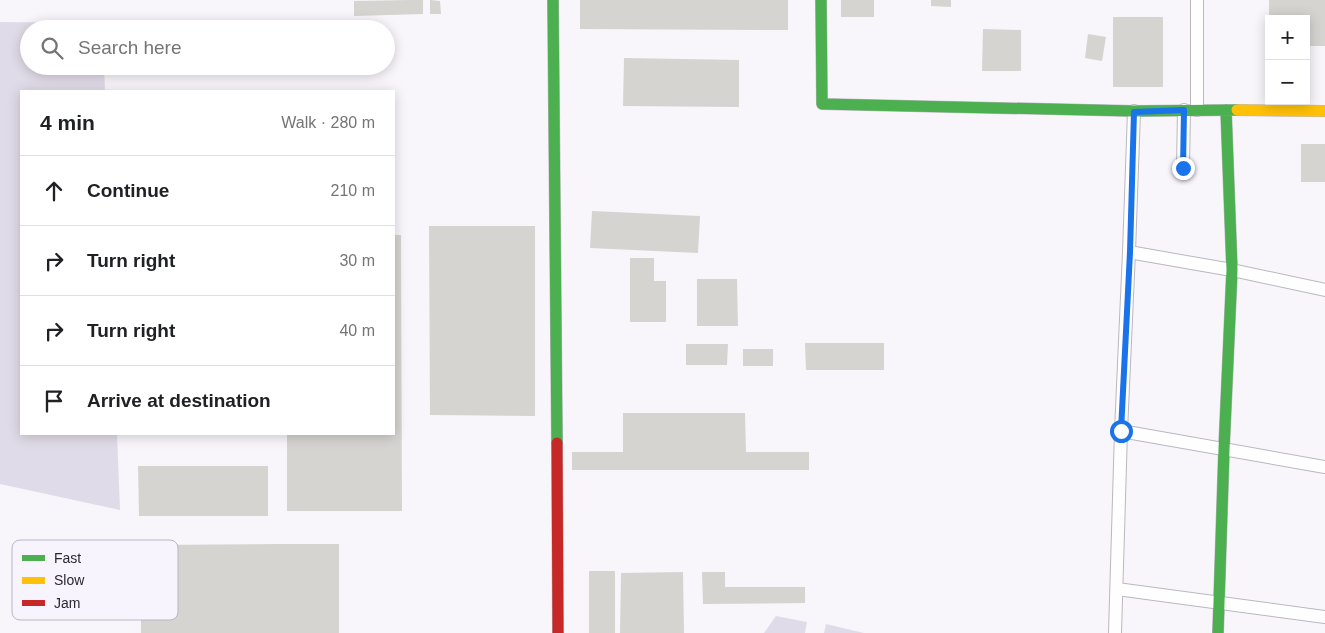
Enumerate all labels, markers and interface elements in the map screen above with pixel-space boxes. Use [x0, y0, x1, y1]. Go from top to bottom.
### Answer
map controls [1265, 15, 1310, 105]
button: + [1265, 15, 1310, 60]
search box [20, 20, 395, 75]
icon: search [38, 34, 66, 62]
text: Search here [78, 37, 182, 58]
button: − [1265, 60, 1310, 105]
text: 4 min [40, 111, 95, 134]
text: Walk · 280 m [281, 114, 375, 131]
route end [1172, 157, 1195, 180]
icon: ahead [40, 177, 68, 205]
text: Continue [87, 180, 169, 201]
text: 210 m [331, 182, 375, 199]
icon: right [40, 247, 68, 275]
text: Turn right [87, 250, 175, 271]
text: 30 m [339, 252, 375, 269]
icon: right [40, 317, 68, 345]
text: Turn right [87, 320, 175, 341]
text: 40 m [339, 322, 375, 339]
icon: arrive [40, 387, 68, 415]
text: Arrive at destination [87, 390, 271, 411]
route start [1110, 420, 1133, 443]
legend [12, 540, 178, 620]
text: Fast [54, 550, 81, 566]
text: Slow [54, 572, 85, 588]
text: Jam [54, 595, 80, 611]

